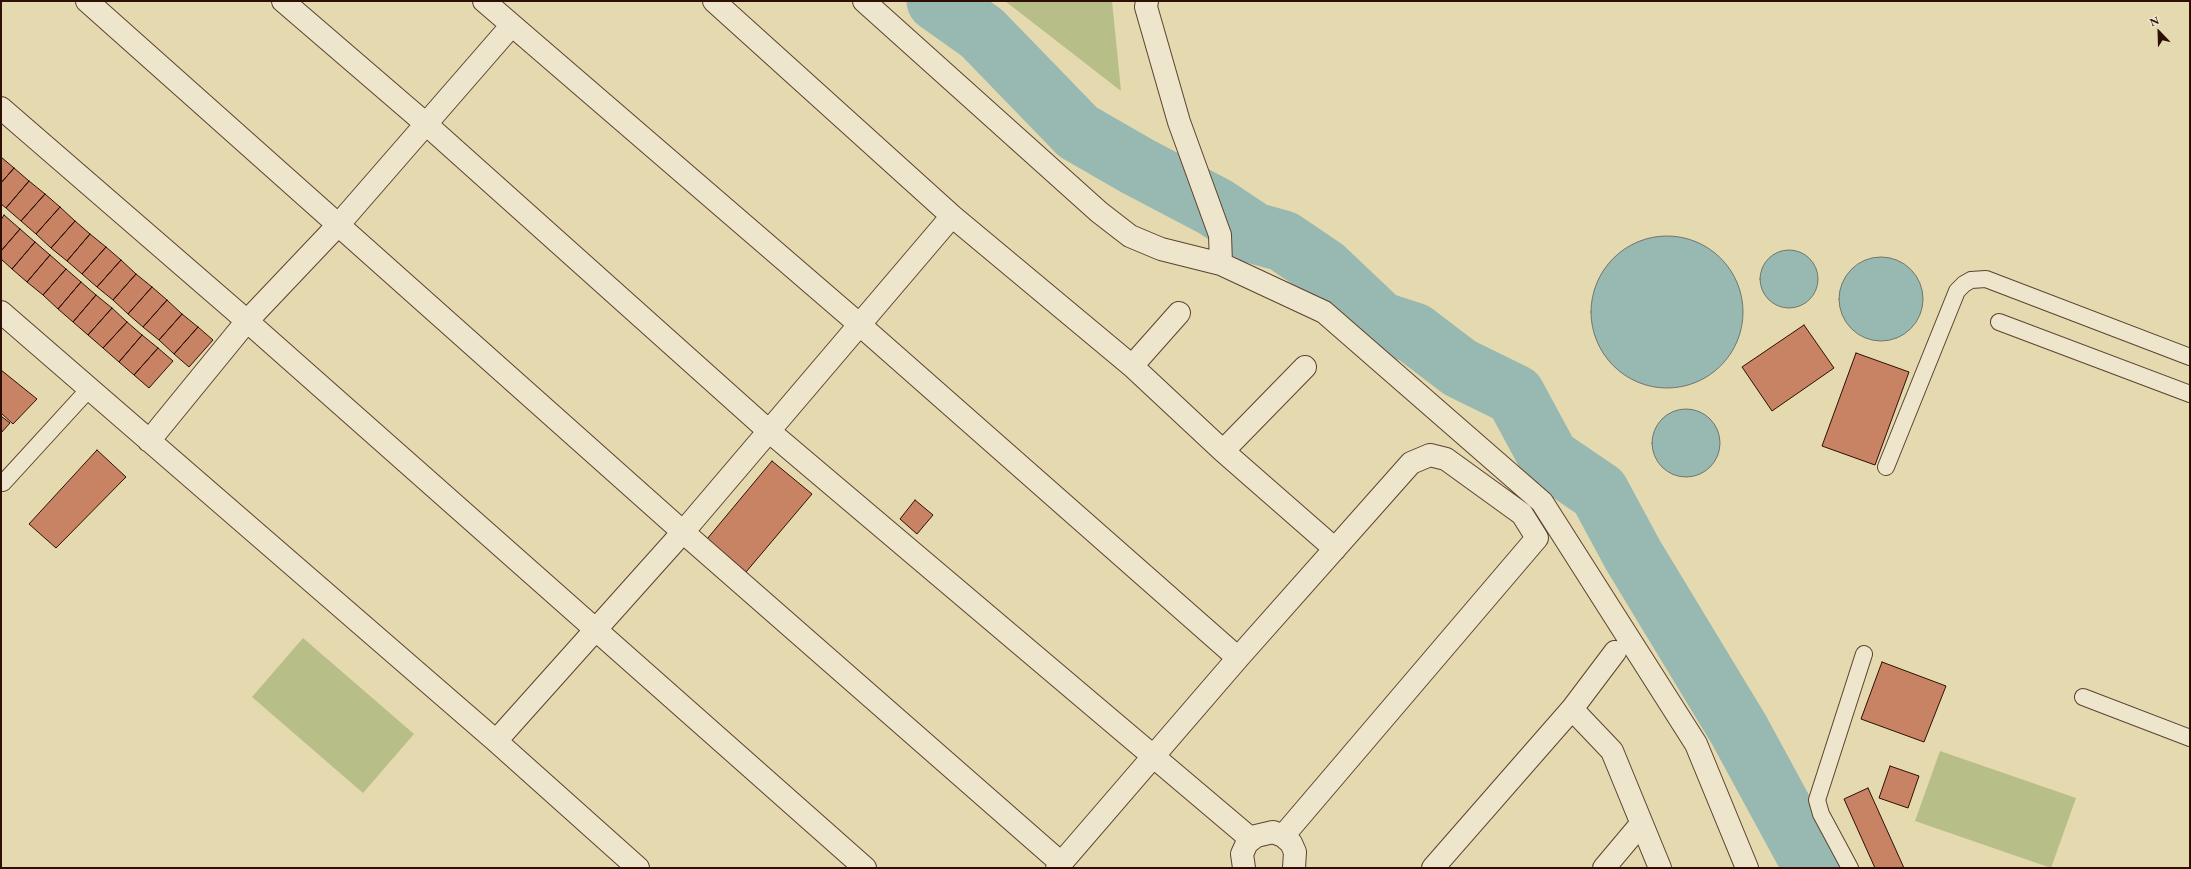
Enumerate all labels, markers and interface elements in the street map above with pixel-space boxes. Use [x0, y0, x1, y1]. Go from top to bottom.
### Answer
north arrow [2139, 12, 2179, 52]
text: N [2147, 13, 2161, 29]

